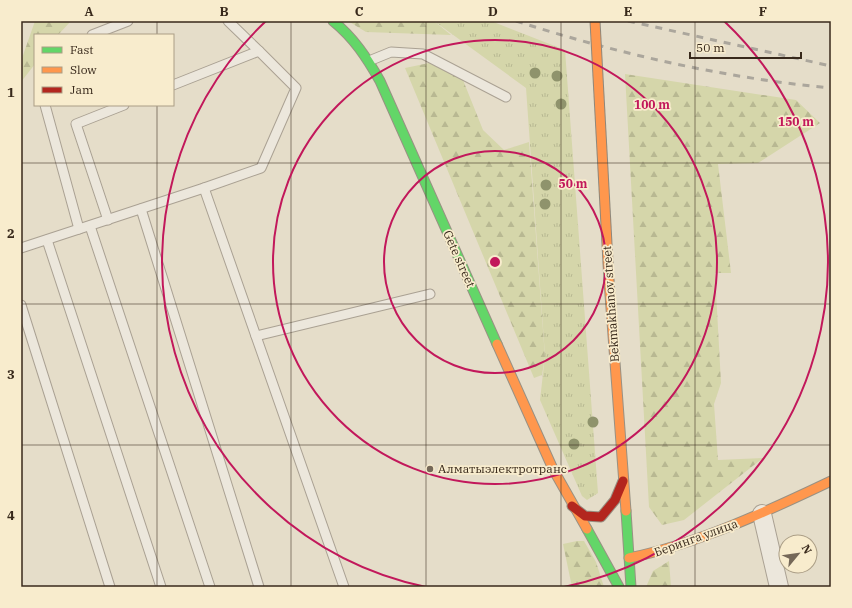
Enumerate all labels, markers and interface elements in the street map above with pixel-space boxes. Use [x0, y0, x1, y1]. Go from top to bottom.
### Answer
text: A [84, 3, 94, 20]
text: B [219, 3, 229, 20]
text: C [355, 3, 364, 20]
text: D [488, 3, 498, 20]
text: E [624, 3, 632, 20]
text: F [759, 3, 767, 20]
legend [34, 34, 174, 106]
scale bar [690, 34, 801, 60]
text: 50 m [696, 40, 725, 55]
text: Fast [70, 42, 94, 57]
text: Slow [70, 62, 97, 77]
text: Jam [70, 82, 94, 97]
text: 1 [7, 84, 15, 101]
text: 100 m [634, 97, 670, 112]
text: 150 m [778, 114, 814, 129]
text: 50 m [559, 176, 588, 191]
text: 2 [7, 225, 15, 242]
street label: Gete street [440, 228, 479, 290]
street label: Bekmakhanov street [599, 245, 622, 363]
centre of rings [488, 255, 502, 269]
text: 3 [7, 366, 15, 383]
place label: Алматыэлектротранс [438, 461, 567, 476]
marker: Алматыэлектротранс [425, 464, 435, 474]
text: 4 [7, 507, 15, 524]
street label: Беринга улица [652, 515, 740, 560]
north arrow [778, 534, 818, 574]
text: N [799, 542, 815, 557]

